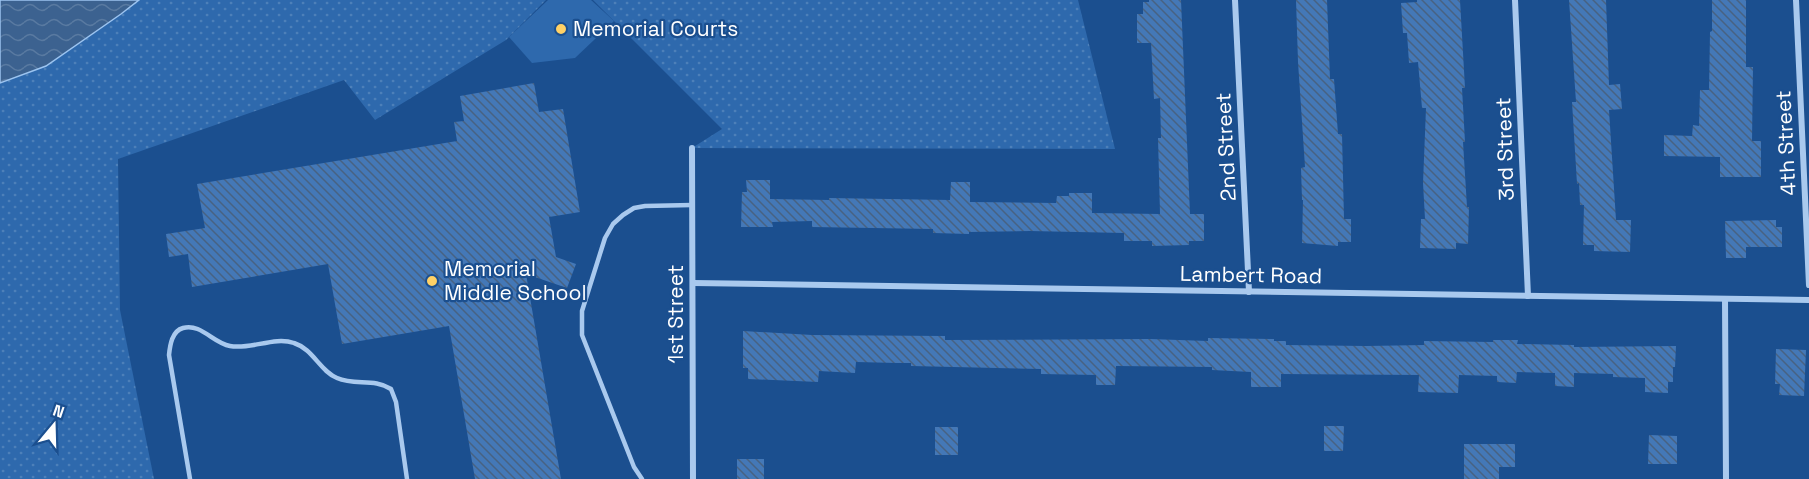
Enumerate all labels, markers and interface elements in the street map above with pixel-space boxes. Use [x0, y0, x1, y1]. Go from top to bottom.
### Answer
place label: Memorial Courts [573, 15, 738, 42]
marker: Memorial Courts [554, 22, 568, 36]
street label: 4th Street [1769, 90, 1802, 196]
street label: 2nd Street [1209, 92, 1242, 202]
street label: 3rd Street [1489, 97, 1520, 201]
place label: Memorial Middle School [444, 255, 587, 306]
street label: Lambert Road [1180, 260, 1322, 289]
street label: 1st Street [662, 265, 689, 363]
marker: Memorial Middle School [425, 274, 439, 288]
north arrow [24, 395, 84, 455]
text: N [50, 400, 67, 423]

